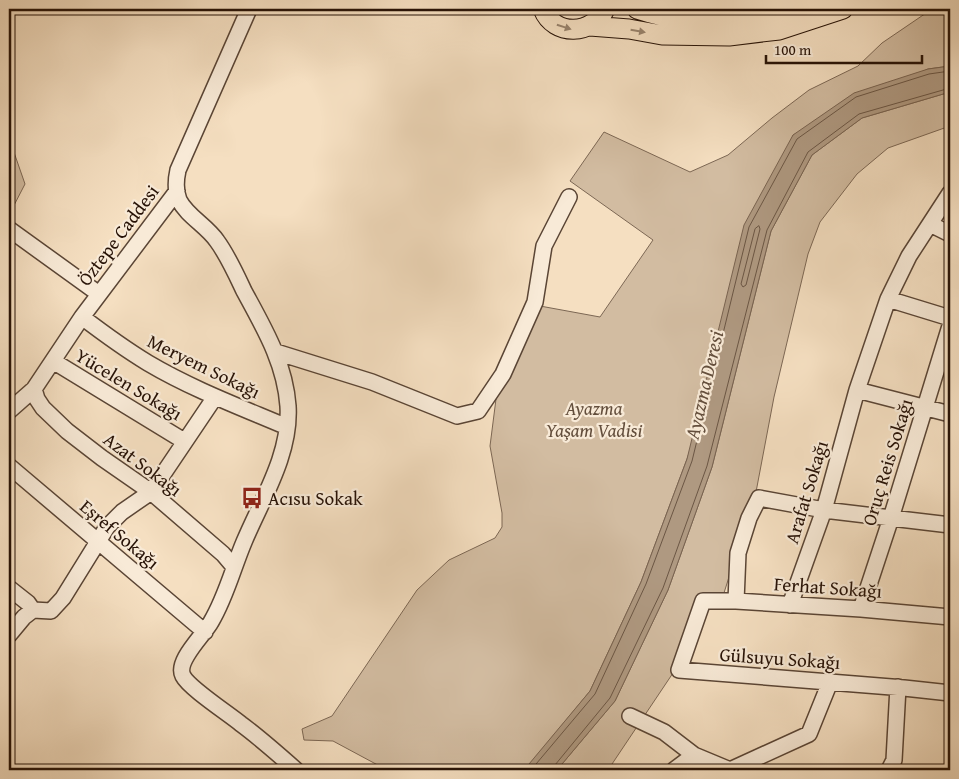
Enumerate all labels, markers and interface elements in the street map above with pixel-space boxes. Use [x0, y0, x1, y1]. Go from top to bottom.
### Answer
one-way arrow [557, 24, 572, 32]
one-way arrow [631, 27, 647, 35]
scale bar [766, 32, 923, 64]
text: 100 m [774, 39, 812, 60]
street label: Öztepe Caddesi [71, 179, 165, 291]
street label: Meryem Sokağı [143, 327, 265, 405]
water label: Ayazma Deresi [677, 328, 730, 443]
street label: Yücelen Sokağı [70, 341, 188, 427]
park label: Ayazma Yaşam Vadisi [546, 394, 642, 444]
street label: Oruç Reis Sokağı [854, 395, 920, 529]
street label: Azat Sokağı [98, 425, 188, 503]
street label: Arafat Sokağı [777, 437, 835, 547]
place label: Acısu Sokak [268, 484, 363, 512]
bus stop icon: Acısu Sokak [239, 485, 265, 511]
street label: Eşref Sokağı [74, 492, 166, 576]
street label: Ferhat Sokağı [773, 569, 883, 605]
street label: Gülsuyu Sokağı [719, 640, 841, 676]

